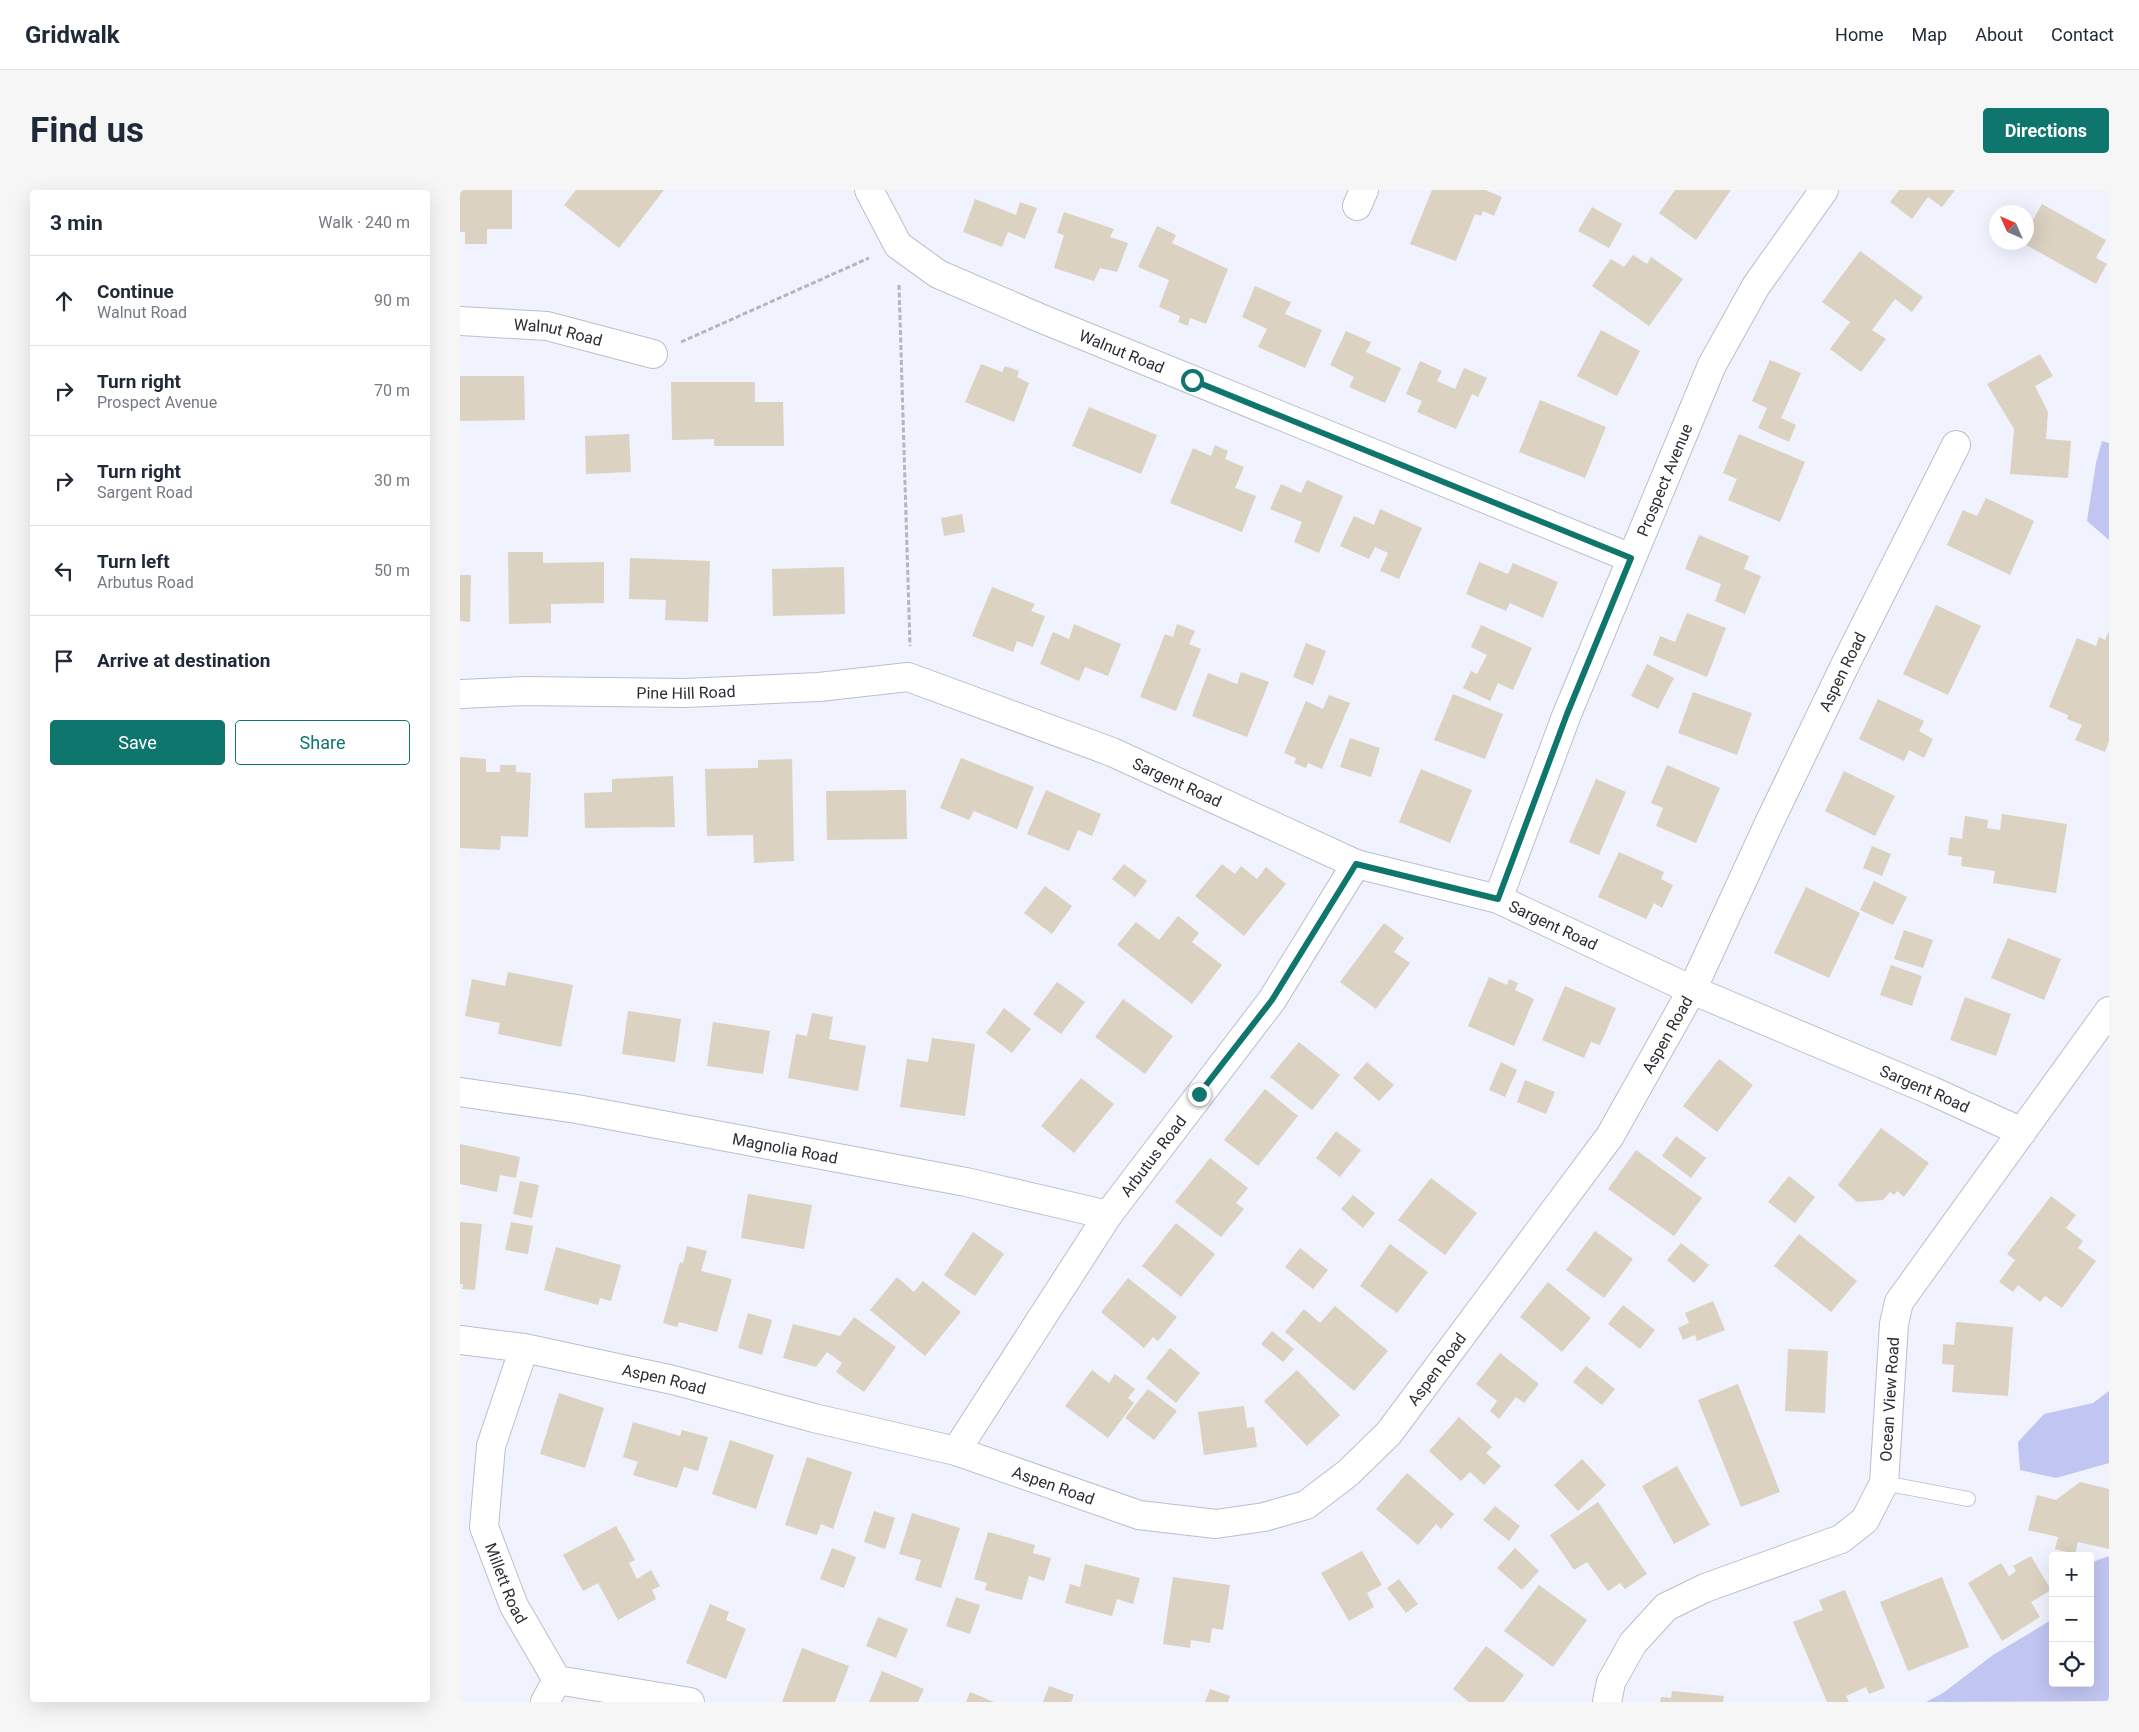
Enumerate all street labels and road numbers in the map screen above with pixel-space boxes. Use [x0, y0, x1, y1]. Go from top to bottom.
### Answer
street label: Walnut Road [513, 315, 604, 350]
street label: Walnut Road [1076, 326, 1167, 377]
street label: Prospect Avenue [1633, 421, 1697, 539]
street label: Aspen Road [1815, 629, 1870, 715]
street label: Pine Hill Road [636, 682, 736, 703]
street label: Sargent Road [1130, 754, 1225, 811]
street label: Sargent Road [1506, 896, 1601, 954]
street label: Aspen Road [1638, 993, 1697, 1077]
street label: Sargent Road [1877, 1061, 1972, 1117]
street label: Arbutus Road [1117, 1112, 1190, 1200]
street label: Magnolia Road [731, 1129, 839, 1168]
street label: Aspen Road [1404, 1329, 1470, 1409]
street label: Ocean View Road [1876, 1337, 1903, 1462]
street label: Aspen Road [620, 1360, 708, 1398]
street label: Aspen Road [1010, 1462, 1097, 1509]
street label: Millett Road [481, 1540, 531, 1627]

